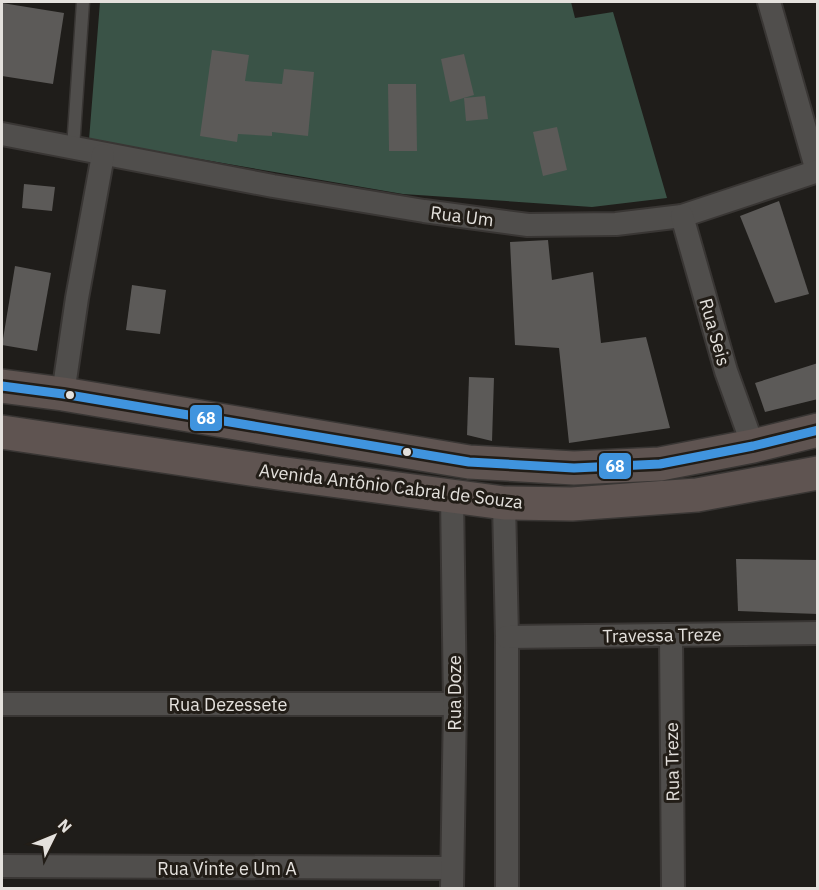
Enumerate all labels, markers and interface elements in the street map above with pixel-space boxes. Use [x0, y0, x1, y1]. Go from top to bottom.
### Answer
street label: Rua Um [429, 201, 495, 231]
street label: Rua Seis [694, 296, 736, 368]
unlabelled marker [64, 389, 76, 401]
line badge: 68 [189, 404, 223, 432]
text: 68 [196, 408, 216, 428]
unlabelled marker [401, 446, 413, 458]
line badge: 68 [598, 452, 632, 480]
text: 68 [605, 456, 625, 476]
street label: Avenida Antônio Cabral de Souza [258, 458, 525, 514]
street label: Travessa Treze [602, 622, 722, 648]
street label: Rua Doze [443, 655, 466, 731]
street label: Rua Dezessete [169, 693, 288, 716]
street label: Rua Treze [660, 722, 684, 802]
north arrow [24, 806, 84, 866]
text: N [54, 815, 76, 837]
street label: Rua Vinte e Um A [157, 857, 297, 880]

